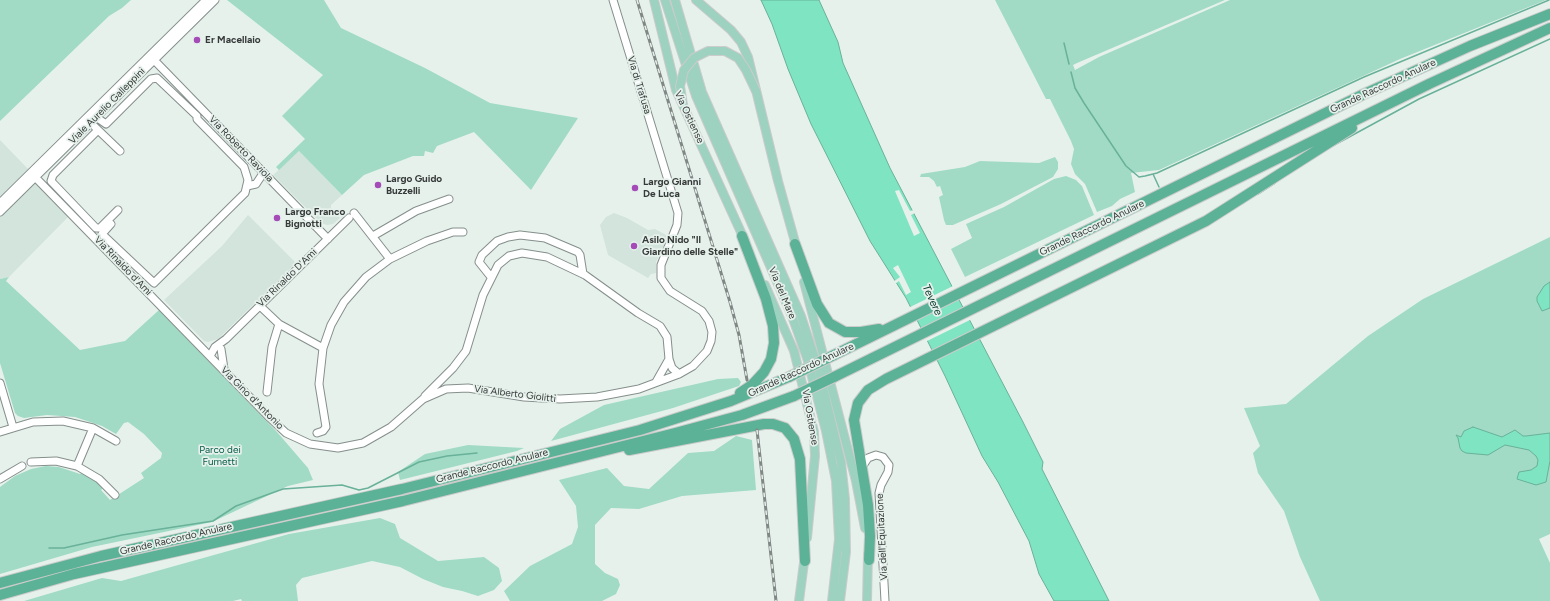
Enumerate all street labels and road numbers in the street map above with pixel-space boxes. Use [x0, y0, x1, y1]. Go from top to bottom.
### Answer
street label: Via di Trafusa [624, 55, 654, 115]
street label: Grande Raccordo Anulare [1328, 56, 1438, 116]
street label: Viale Aurelio Galleppini [66, 65, 148, 147]
street label: Via Ostiense [672, 89, 706, 145]
street label: Via Roberto Raviola [206, 113, 276, 185]
street label: Grande Raccordo Anulare [1038, 197, 1146, 259]
street label: Via Rinaldo d'Ami [92, 234, 154, 298]
street label: Via Rinaldo D'Ami [254, 246, 320, 310]
street label: Via del Mare [766, 265, 798, 321]
street label: Grande Raccordo Anulare [746, 340, 856, 400]
street label: Via Gino d'Antonio [218, 364, 286, 432]
street label: Via Alberto Giolitti [473, 383, 557, 405]
street label: Via Ostiense [799, 388, 821, 446]
street label: Grande Raccordo Anulare [435, 446, 549, 486]
street label: Via dell'Equitazione [874, 493, 890, 581]
street label: Grande Raccordo Anulare [119, 520, 233, 558]

